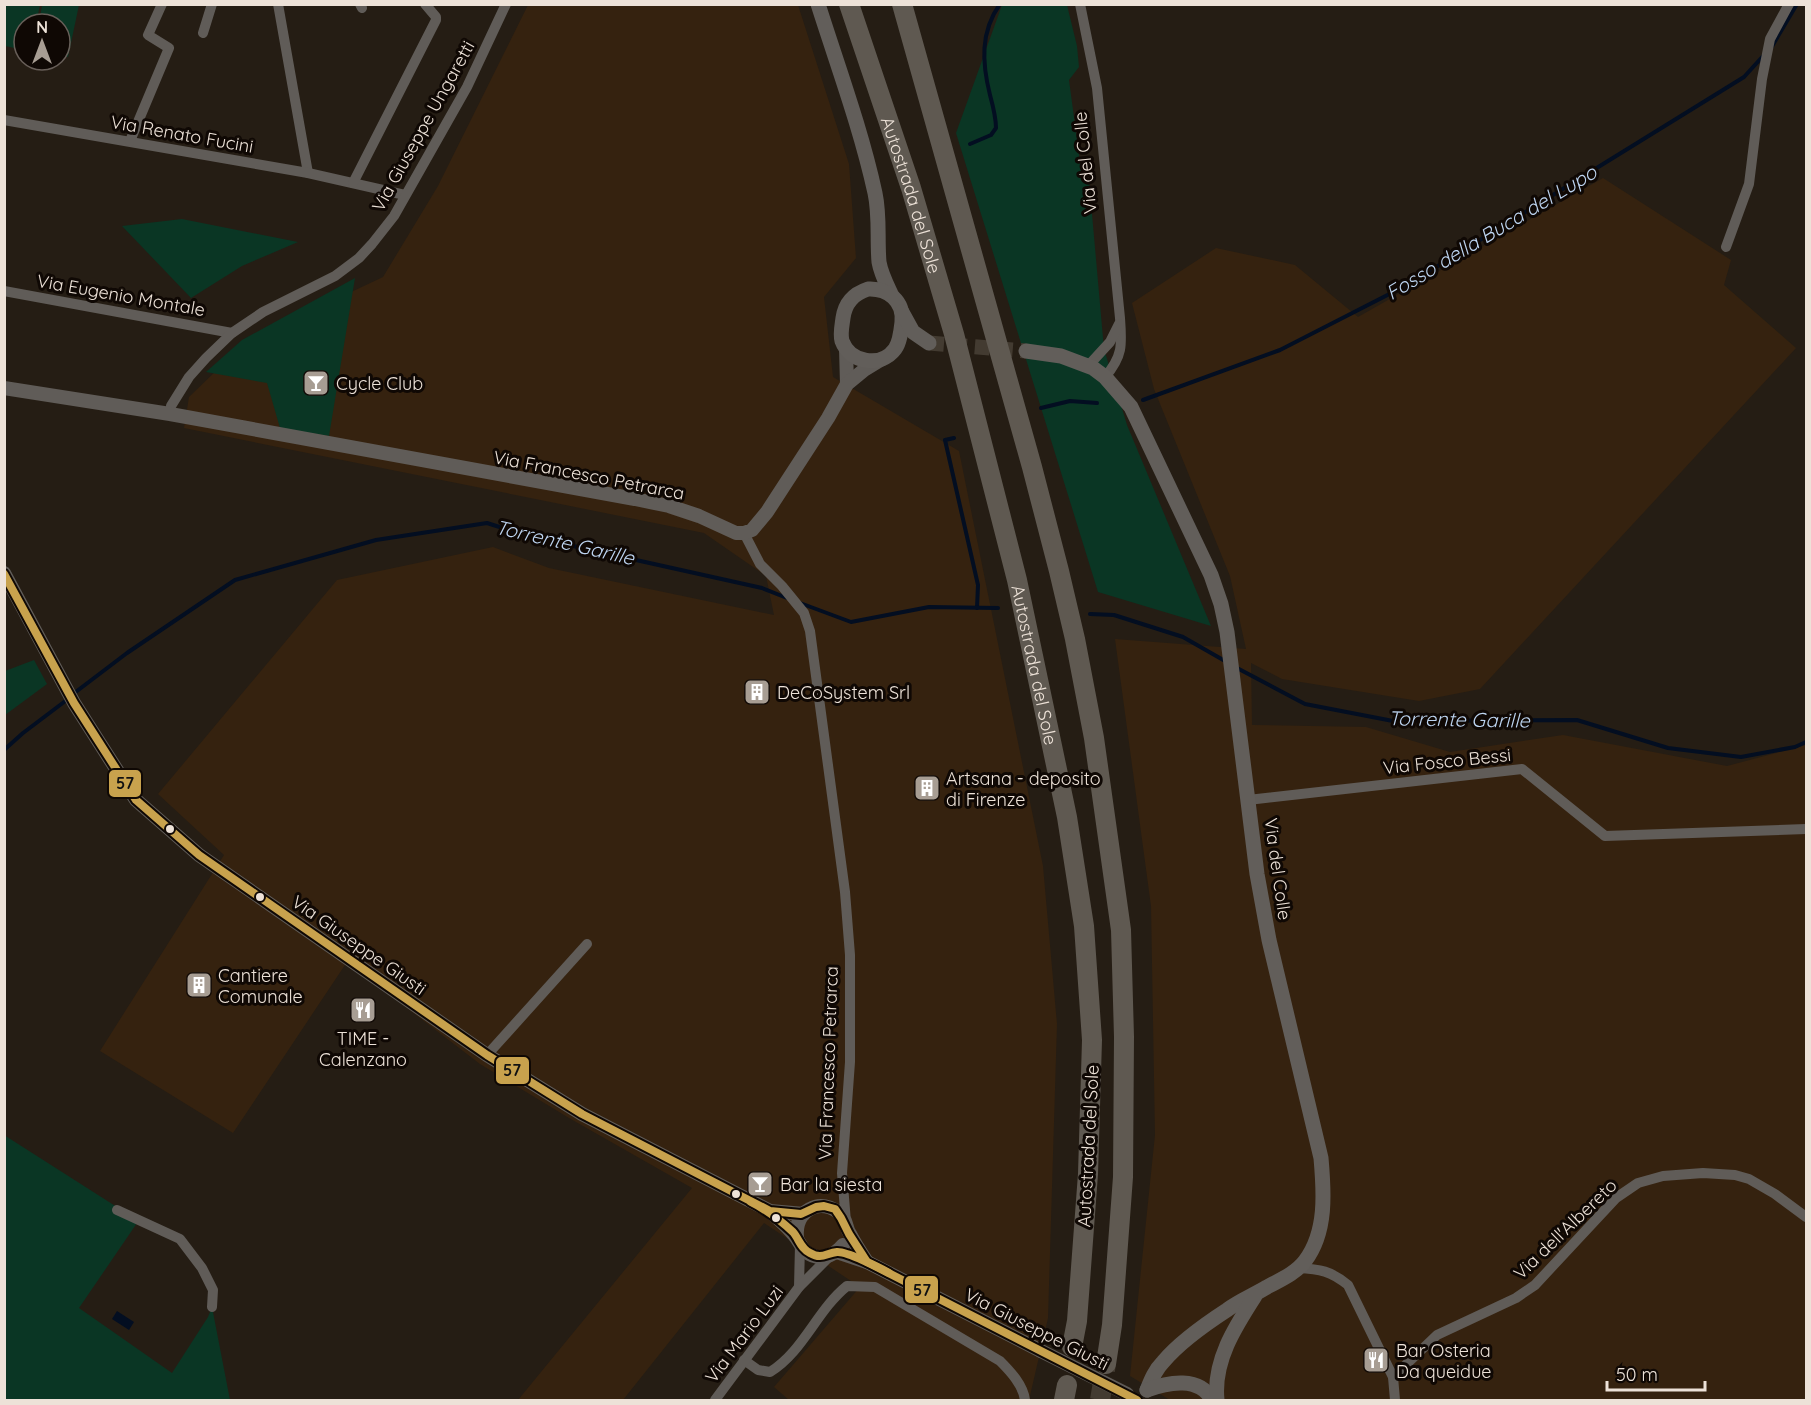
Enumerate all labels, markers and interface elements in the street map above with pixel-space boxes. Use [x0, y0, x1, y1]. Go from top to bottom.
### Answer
north arrow [12, 12, 72, 72]
text: N [36, 17, 48, 37]
street label: Via Giuseppe Ungaretti [366, 37, 480, 215]
street label: Via Renato Fucini [109, 110, 255, 158]
street label: Via del Colle [1068, 111, 1102, 215]
street label: Autostrada del Sole [876, 114, 947, 276]
water label: Fosso della Buca del Lupo [1381, 159, 1602, 305]
street label: Via Eugenio Montale [35, 269, 207, 321]
bar icon: Cycle Club [301, 368, 331, 398]
place label: Cycle Club [336, 372, 423, 395]
street label: Via Francesco Petrarca [492, 445, 686, 505]
water label: Torrente Garille [493, 514, 637, 570]
street label: Autostrada del Sole [1007, 583, 1063, 747]
building icon: DeCoSystem Srl [742, 677, 772, 707]
place label: DeCoSystem Srl [777, 681, 910, 704]
water label: Torrente Garille [1388, 705, 1531, 733]
street label: Via Fosco Bessi [1382, 743, 1512, 779]
place label: Artsana - deposito di Firenze [946, 767, 1101, 811]
line badge: 57 [108, 769, 142, 798]
text: 57 [116, 773, 134, 793]
building icon: Artsana - deposito di Firenze [912, 773, 942, 803]
street label: Via del Colle [1259, 817, 1297, 921]
unlabelled marker [164, 823, 176, 835]
street label: Via Giuseppe Giusti [287, 890, 431, 1000]
unlabelled marker [254, 891, 266, 903]
place label: Cantiere Comunale [218, 964, 303, 1008]
street label: Via Francesco Petrarca [813, 966, 843, 1160]
building icon: Cantiere Comunale [184, 970, 214, 1000]
restaurant icon: TIME - Calenzano [348, 995, 378, 1025]
place label: TIME - Calenzano [319, 1027, 407, 1071]
line badge: 57 [495, 1056, 530, 1085]
text: 57 [503, 1060, 521, 1080]
street label: Autostrada del Sole [1072, 1064, 1104, 1228]
bar icon: Bar la siesta [745, 1169, 775, 1199]
place label: Bar la siesta [780, 1173, 882, 1196]
street label: Via dell'Albereto [1508, 1174, 1622, 1284]
unlabelled marker [730, 1188, 742, 1200]
unlabelled marker [770, 1212, 782, 1224]
line badge: 57 [904, 1275, 939, 1304]
text: 57 [913, 1280, 931, 1300]
street label: Via Mario Luzi [700, 1281, 788, 1387]
street label: Via Giuseppe Giusti [961, 1283, 1113, 1375]
place label: Bar Osteria Da queidue [1396, 1339, 1492, 1383]
restaurant icon: Bar Osteria Da queidue [1361, 1345, 1391, 1375]
scale bar [1607, 1354, 1704, 1392]
text: 50 m [1616, 1363, 1658, 1386]

